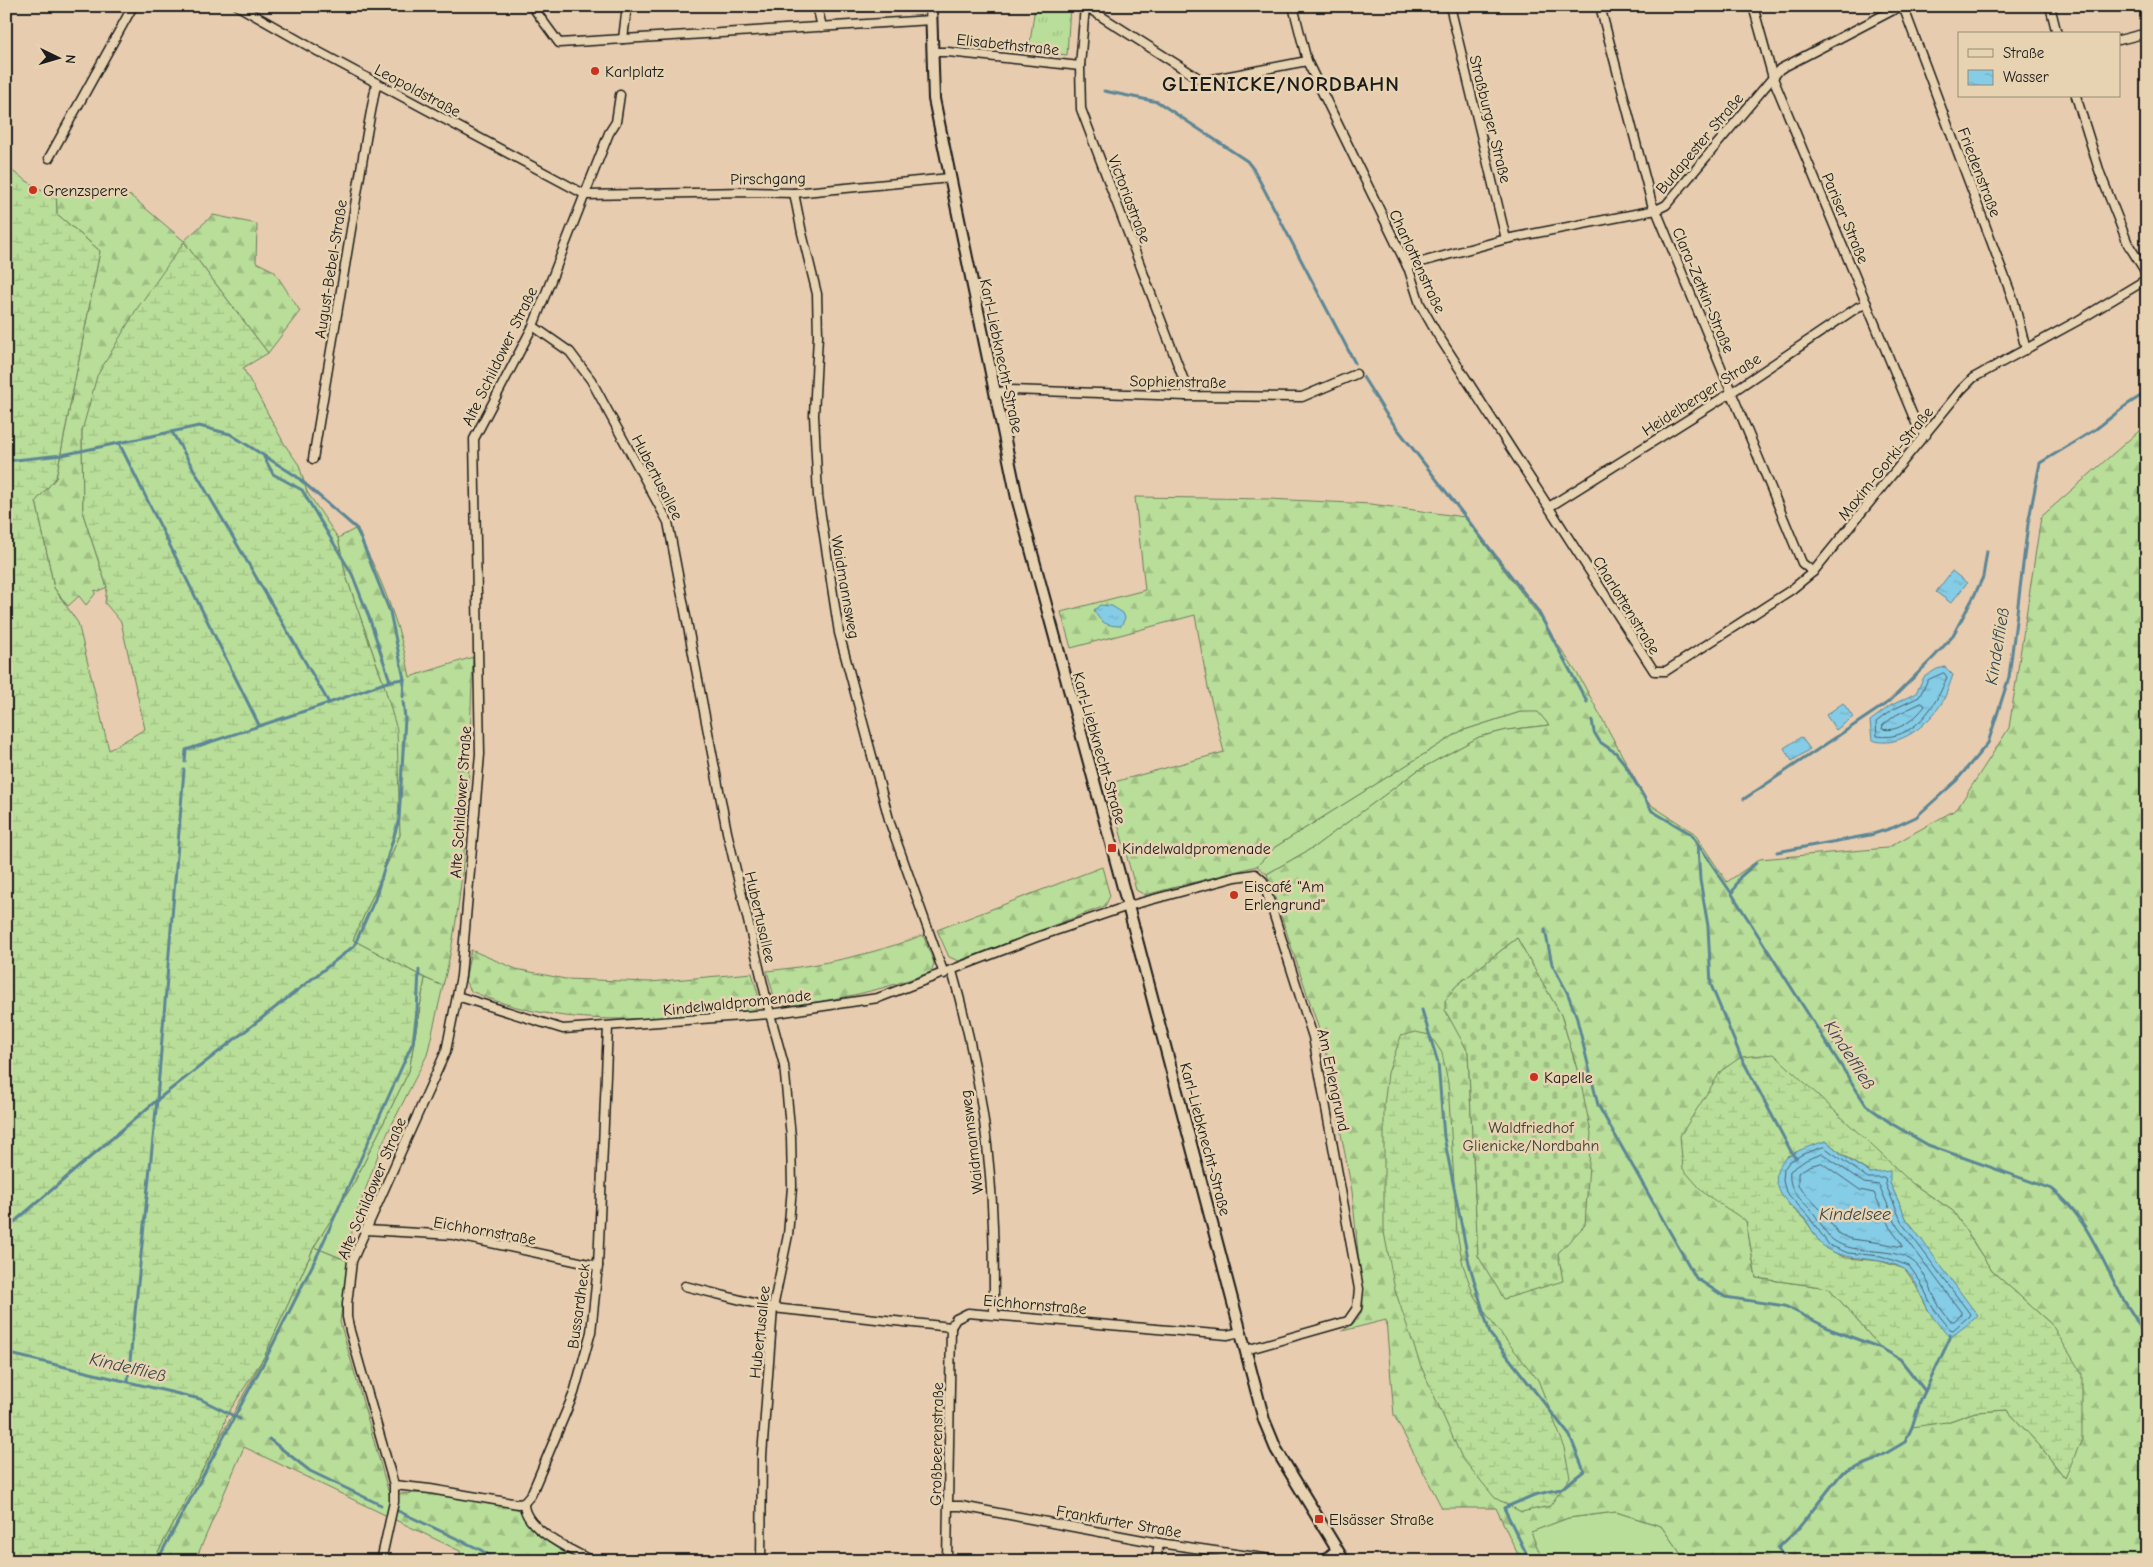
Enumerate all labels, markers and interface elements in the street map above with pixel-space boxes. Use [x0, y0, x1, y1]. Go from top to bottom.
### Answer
street label: Elisabethstraße [956, 31, 1060, 59]
north arrow [32, 32, 82, 82]
legend [1958, 32, 2120, 98]
text: Straße [2003, 44, 2045, 62]
street label: Straßburger Straße [1465, 53, 1515, 185]
text: N [62, 54, 79, 64]
street label: Leopoldstraße [371, 61, 464, 121]
place label: Karlplatz [605, 63, 664, 81]
marker: Karlplatz [589, 65, 601, 77]
text: Wasser [2003, 68, 2049, 86]
district label: GLIENICKE/NORDBAHN [1162, 72, 1400, 96]
street label: Budapester Straße [1652, 90, 1747, 198]
street label: Friedenstraße [1954, 125, 2004, 220]
street label: Victoriastraße [1104, 153, 1154, 246]
street label: Pirschgang [730, 169, 806, 189]
street label: Pariser Straße [1818, 170, 1872, 267]
place label: Grenzsperre [43, 182, 128, 200]
marker: Grenzsperre [27, 184, 39, 196]
street label: August-Bebel-Straße [311, 198, 351, 340]
street label: Charlottenstraße [1385, 207, 1449, 316]
street label: Clara-Zetkin-Straße [1668, 225, 1738, 356]
street label: Karl-Liebknecht-Straße [976, 277, 1026, 435]
street label: Alte Schildower Straße [458, 284, 541, 429]
street label: Heidelberger Straße [1639, 350, 1764, 440]
street label: Sophienstraße [1129, 372, 1227, 392]
street label: Maxim-Gorki-Straße [1834, 403, 1937, 524]
street label: Hubertusallee [628, 432, 686, 523]
street label: Waidmannsweg [827, 534, 863, 640]
street label: Charlottenstraße [1589, 553, 1664, 658]
water label: Kindelfließ [1981, 606, 2014, 686]
street label: Karl-Liebknecht-Straße [1069, 670, 1129, 827]
street label: Alte Schildower Straße [447, 725, 475, 879]
place label: Kindelwaldpromenade [1122, 840, 1271, 858]
marker: Kindelwaldpromenade [1106, 842, 1118, 854]
street label: Hubertusallee [741, 870, 779, 965]
place label: Eiscafé "Am Erlengrund" [1244, 878, 1325, 914]
marker: Eiscafé "Am Erlengrund" [1228, 889, 1240, 901]
street label: Kindelwaldpromenade [662, 986, 812, 1020]
water label: Kindelfließ [1819, 1017, 1880, 1094]
street label: Am Erlengrund [1313, 1027, 1353, 1133]
street label: Karl-Liebknecht-Straße [1176, 1061, 1234, 1218]
place label: Kapelle [1544, 1069, 1593, 1087]
marker: Kapelle [1528, 1071, 1540, 1083]
street label: Waidmannsweg [957, 1089, 987, 1195]
street label: Alte Schildower Straße [334, 1115, 410, 1262]
park label: Waldfriedhof Glienicke/Nordbahn [1463, 1119, 1599, 1155]
water label: Kindelsee [1819, 1204, 1891, 1225]
street label: Eichhornstraße [432, 1213, 537, 1249]
street label: Bussardheck [564, 1262, 594, 1350]
street label: Hubertusallee [746, 1285, 774, 1379]
street label: Eichhornstraße [982, 1292, 1087, 1318]
water label: Kindelfließ [87, 1348, 169, 1387]
street label: Großbeerenstraße [927, 1382, 947, 1506]
street label: Frankfurter Straße [1055, 1502, 1183, 1542]
place label: Elsässer Straße [1329, 1511, 1434, 1529]
marker: Elsässer Straße [1313, 1513, 1325, 1525]

